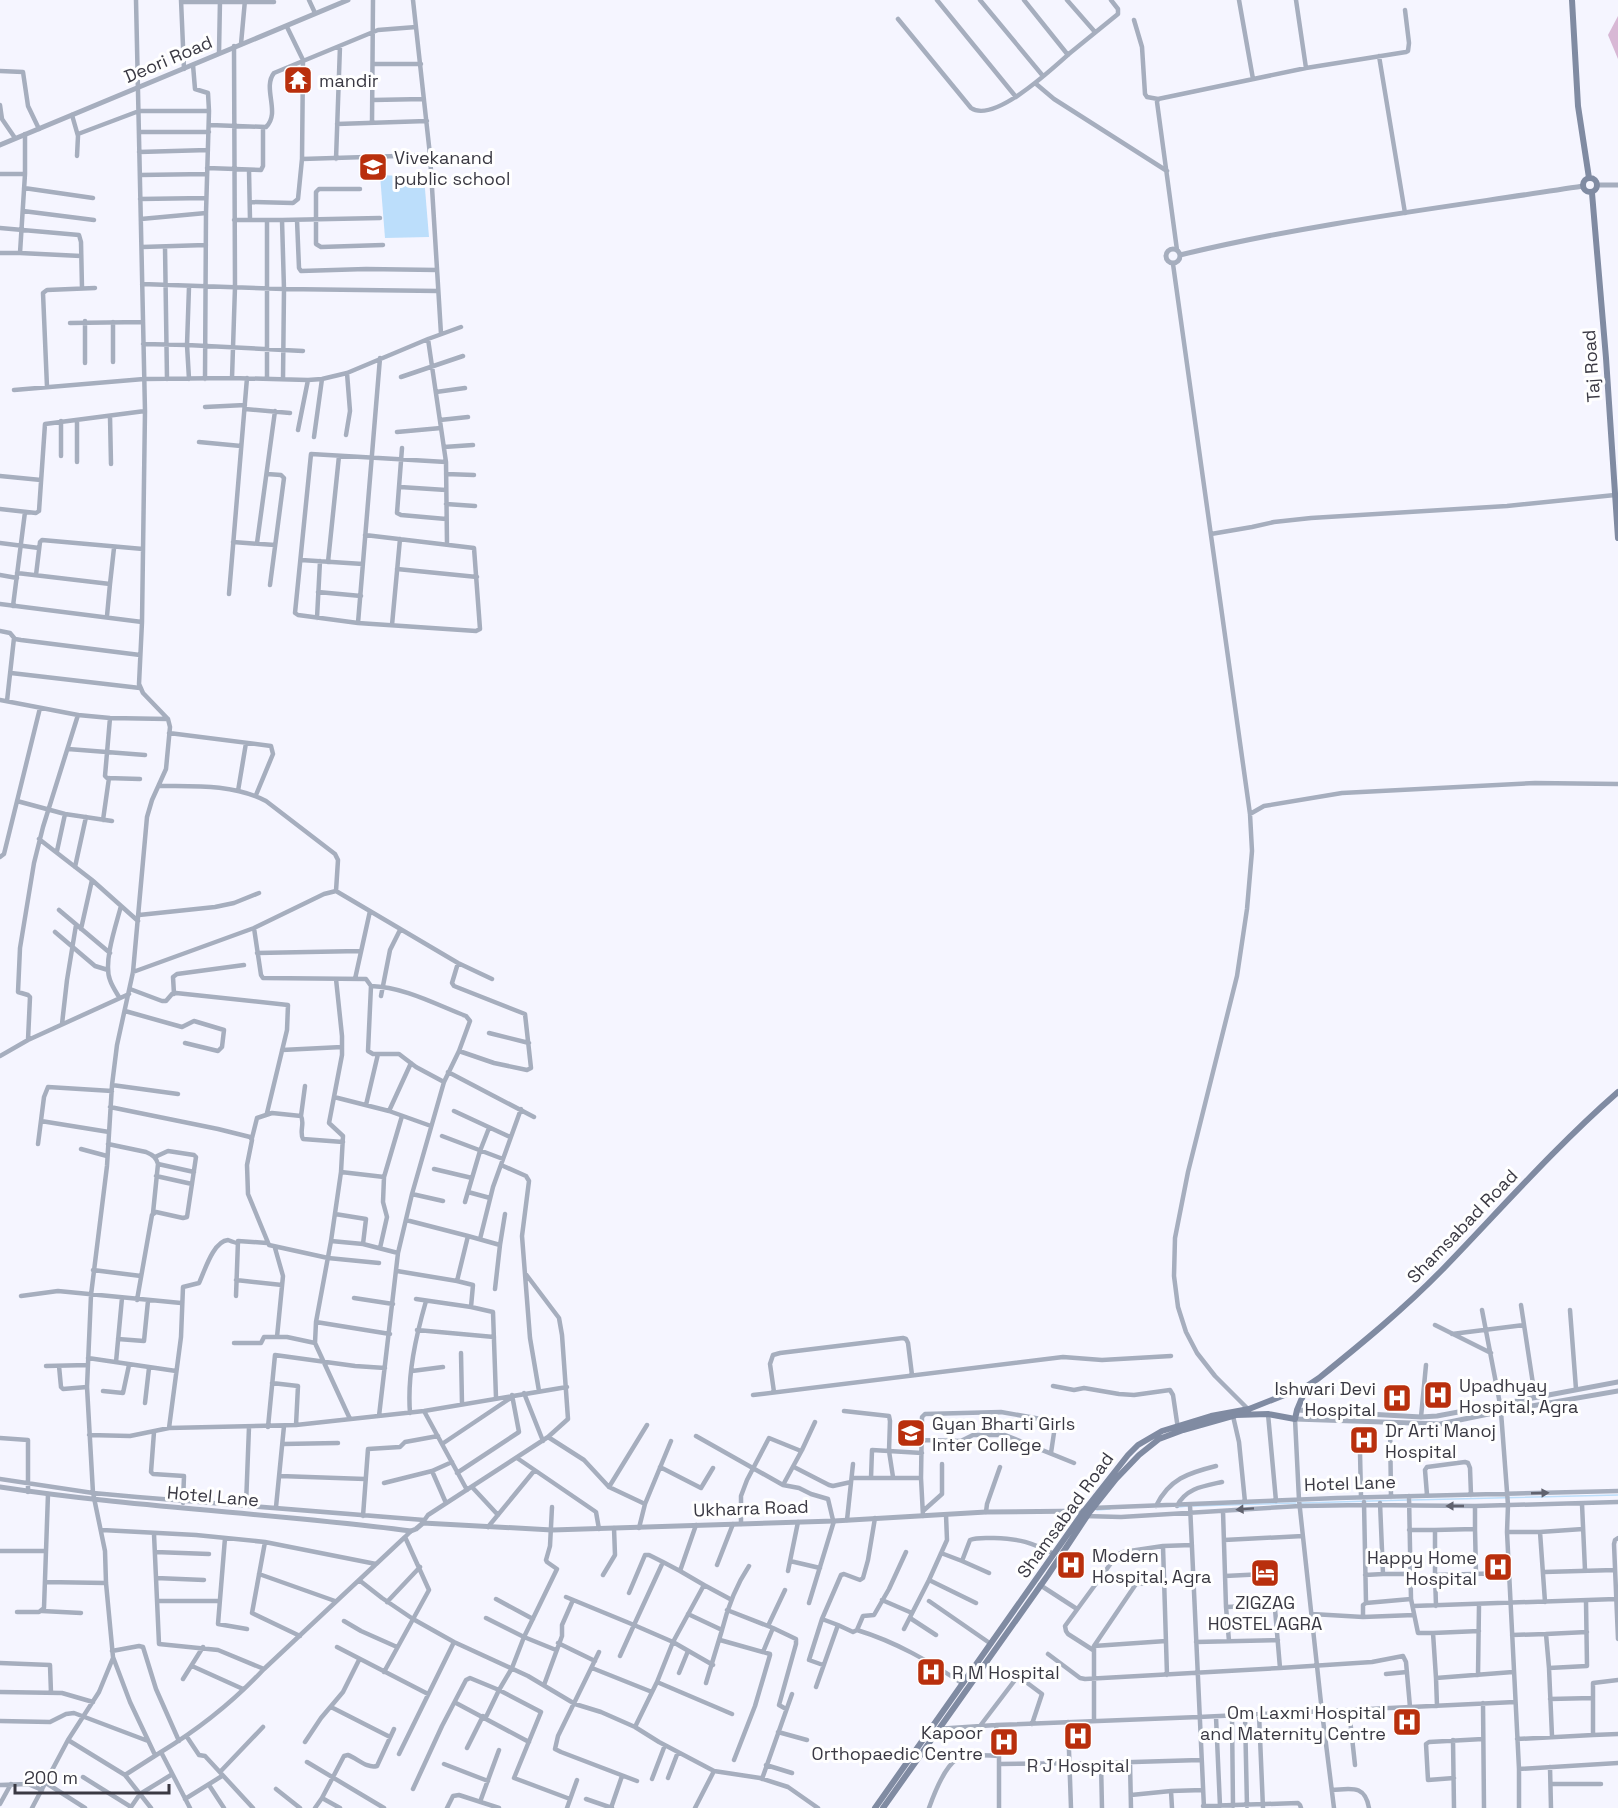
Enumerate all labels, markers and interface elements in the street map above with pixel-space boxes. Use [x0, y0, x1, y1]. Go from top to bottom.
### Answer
street label: Deori Road [120, 30, 216, 88]
temple icon: mandir [282, 64, 314, 96]
place label: mandir [319, 69, 379, 92]
place label: Vivekanand public school [394, 146, 510, 190]
school or university icon: Vivekanand public school [357, 151, 389, 183]
street label: Taj Road [1577, 329, 1605, 403]
street label: Shamsabad Road [1402, 1164, 1522, 1288]
place label: Upadhyay Hospital, Agra [1459, 1374, 1578, 1418]
place label: Ishwari Devi Hospital [1274, 1377, 1376, 1421]
hospital icon: Upadhyay Hospital, Agra [1422, 1379, 1454, 1411]
hospital icon: Ishwari Devi Hospital [1381, 1382, 1413, 1414]
place label: Gyan Bharti Girls Inter College [932, 1412, 1075, 1456]
school or university icon: Gyan Bharti Girls Inter College [895, 1417, 927, 1449]
place label: Dr Arti Manoj Hospital [1385, 1419, 1496, 1463]
hospital icon: Dr Arti Manoj Hospital [1348, 1424, 1380, 1456]
street label: Shamsabad Road [1012, 1448, 1118, 1582]
street label: Hotel Lane [1304, 1470, 1396, 1496]
street label: Hotel Lane [166, 1481, 260, 1511]
one-way arrow [1531, 1489, 1550, 1498]
street label: Ukharra Road [693, 1494, 809, 1522]
one-way arrow [1445, 1501, 1464, 1511]
one-way arrow [1236, 1505, 1255, 1514]
place label: Modern Hospital, Agra [1092, 1544, 1211, 1588]
place label: Happy Home Hospital [1367, 1546, 1477, 1590]
hospital icon: Modern Hospital, Agra [1055, 1549, 1087, 1581]
hospital icon: Happy Home Hospital [1482, 1551, 1514, 1583]
hotel icon: ZIGZAG HOSTEL AGRA [1249, 1557, 1281, 1589]
place label: ZIGZAG HOSTEL AGRA [1208, 1591, 1322, 1635]
hospital icon: R M Hospital [915, 1656, 947, 1688]
place label: R M Hospital [952, 1661, 1060, 1684]
place label: Om Laxmi Hospital and Maternity Centre [1200, 1701, 1386, 1745]
hospital icon: Om Laxmi Hospital and Maternity Centre [1391, 1706, 1423, 1738]
hospital icon: R J Hospital [1062, 1720, 1094, 1752]
place label: Kapoor Orthopaedic Centre [812, 1721, 983, 1765]
hospital icon: Kapoor Orthopaedic Centre [988, 1726, 1020, 1758]
place label: R J Hospital [1027, 1754, 1129, 1777]
scale bar [15, 1757, 170, 1795]
text: 200 m [24, 1766, 78, 1789]

